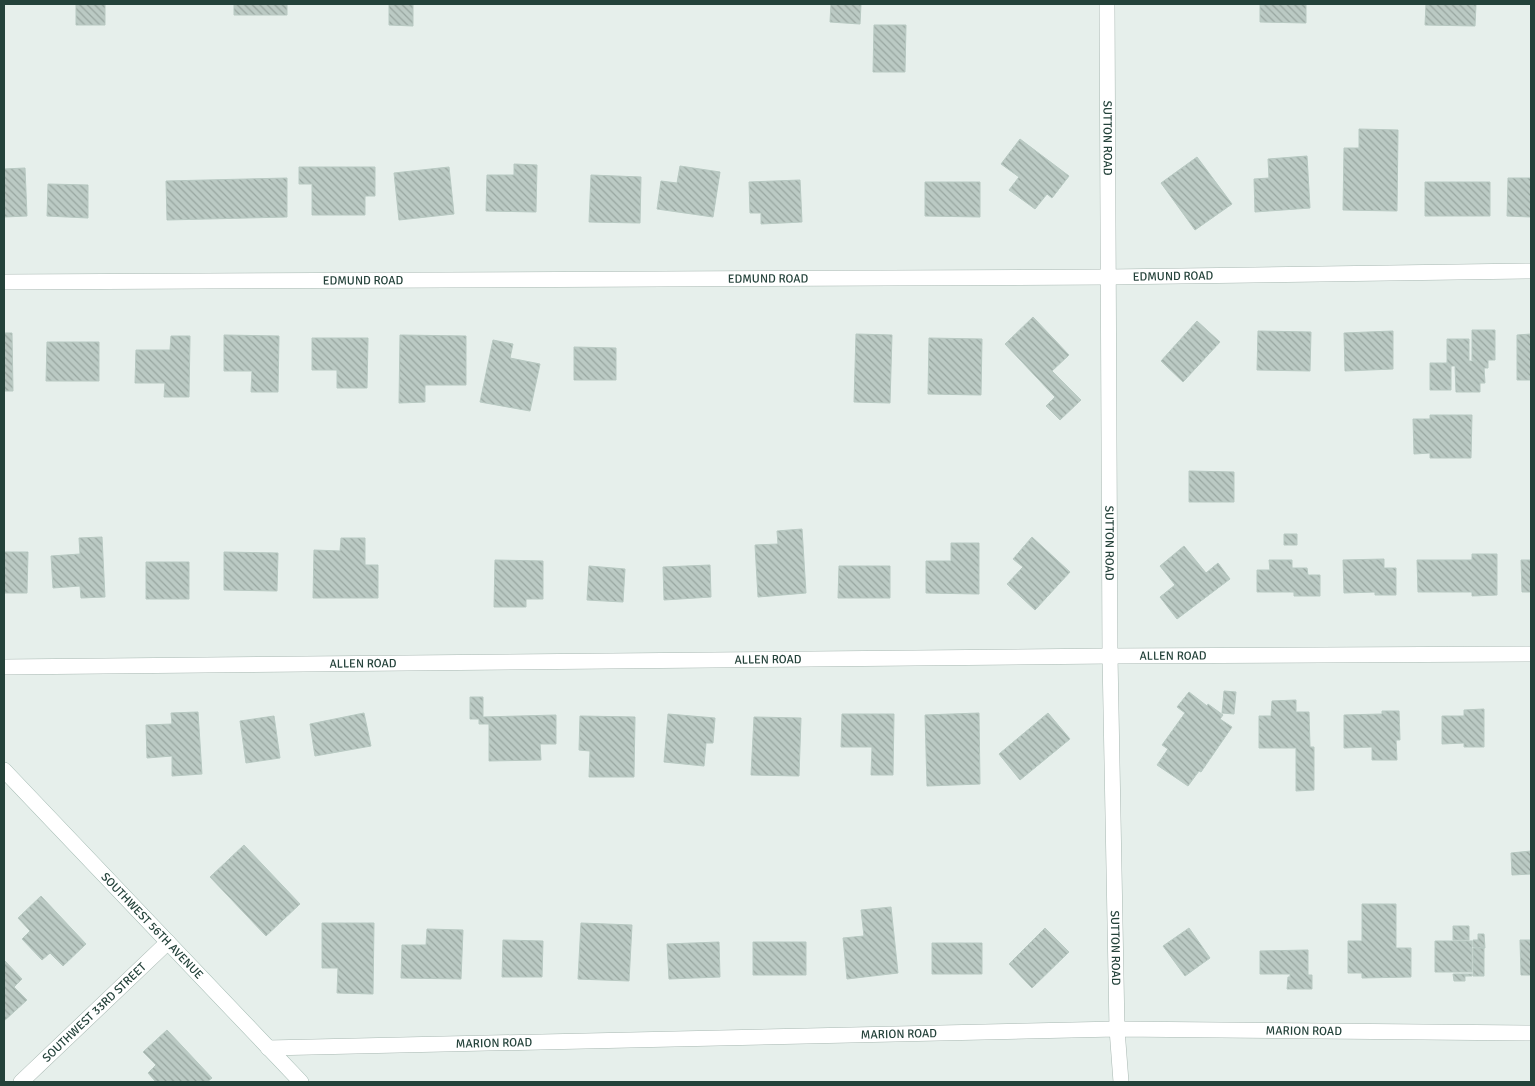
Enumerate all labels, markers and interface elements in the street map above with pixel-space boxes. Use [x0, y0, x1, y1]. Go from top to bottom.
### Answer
street label: SUTTON ROAD [1099, 100, 1115, 176]
street label: EDMUND ROAD [1133, 269, 1214, 285]
street label: EDMUND ROAD [728, 271, 809, 287]
street label: EDMUND ROAD [323, 273, 404, 289]
street label: SUTTON ROAD [1101, 505, 1117, 581]
street label: ALLEN ROAD [1139, 649, 1207, 664]
street label: ALLEN ROAD [734, 652, 802, 668]
street label: ALLEN ROAD [329, 656, 397, 672]
street label: SOUTHWEST 56TH AVENUE [98, 870, 206, 983]
street label: SUTTON ROAD [1107, 910, 1123, 986]
street label: SOUTHWEST 33RD STREET [39, 960, 150, 1066]
street label: MARION ROAD [1266, 1023, 1342, 1039]
street label: MARION ROAD [860, 1026, 937, 1043]
street label: MARION ROAD [456, 1035, 533, 1052]

